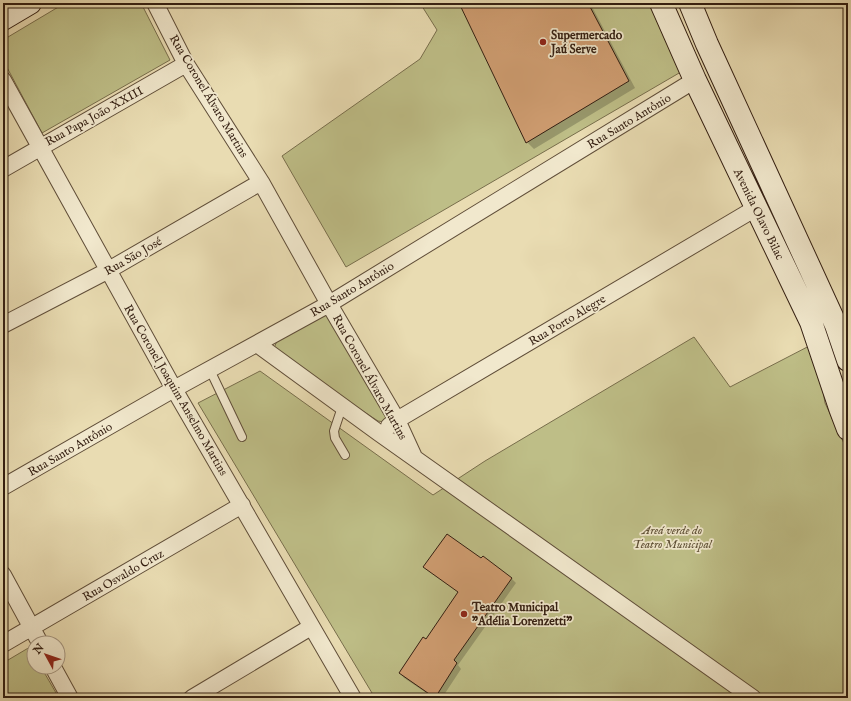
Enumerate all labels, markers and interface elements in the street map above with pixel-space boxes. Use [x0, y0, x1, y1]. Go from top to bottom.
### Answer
place label: Supermercado Jaú Serve [549, 28, 623, 58]
street label: Rua Coronel Álvaro Martins [166, 32, 252, 160]
marker: Supermercado Jaú Serve [538, 37, 548, 47]
street label: Rua Papa João XXIII [43, 83, 146, 150]
street label: Rua Santo Antônio [585, 90, 674, 152]
street label: Avenida Olavo Bilac [730, 165, 787, 262]
street label: Rua São José [102, 234, 166, 280]
street label: Rua Santo Antônio [308, 258, 397, 320]
street label: Rua Porto Alegre [526, 291, 609, 349]
street label: Rua Coronel Joaquim Anselmo Martins [119, 302, 231, 479]
street label: Rua Coronel Álvaro Martins [329, 312, 411, 442]
street label: Rua Santo Antônio [25, 419, 116, 480]
park label: Areá verde do Teatro Municipal [632, 523, 713, 552]
street label: Rua Osvaldo Cruz [80, 546, 167, 605]
place label: Teatro Municipal "Adélia Lorenzetti" [471, 600, 572, 629]
marker: Teatro Municipal "Adélia Lorenzetti" [459, 609, 469, 619]
north arrow [26, 635, 66, 675]
text: N [30, 641, 48, 658]

